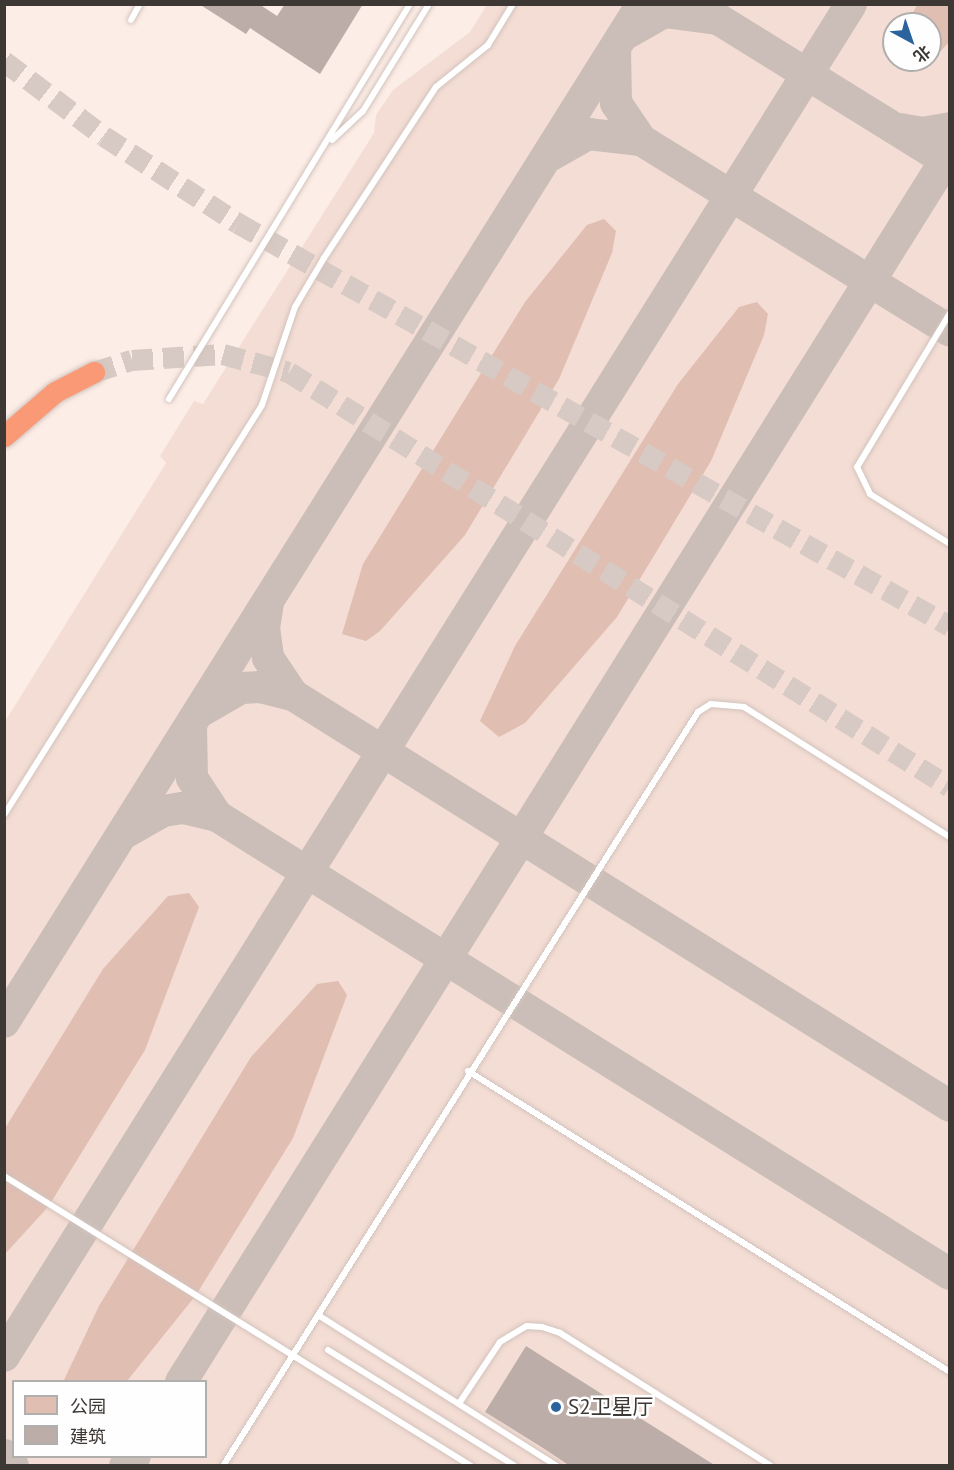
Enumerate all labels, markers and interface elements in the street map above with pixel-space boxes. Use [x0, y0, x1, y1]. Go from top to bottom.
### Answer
north arrow [882, 12, 942, 72]
text: 北 [910, 41, 935, 67]
legend [12, 1380, 207, 1458]
place label: S2卫星厅 [568, 1394, 654, 1420]
text: 公园 [70, 1395, 106, 1418]
marker: S2卫星厅 [549, 1400, 563, 1414]
text: 建筑 [70, 1425, 106, 1448]

